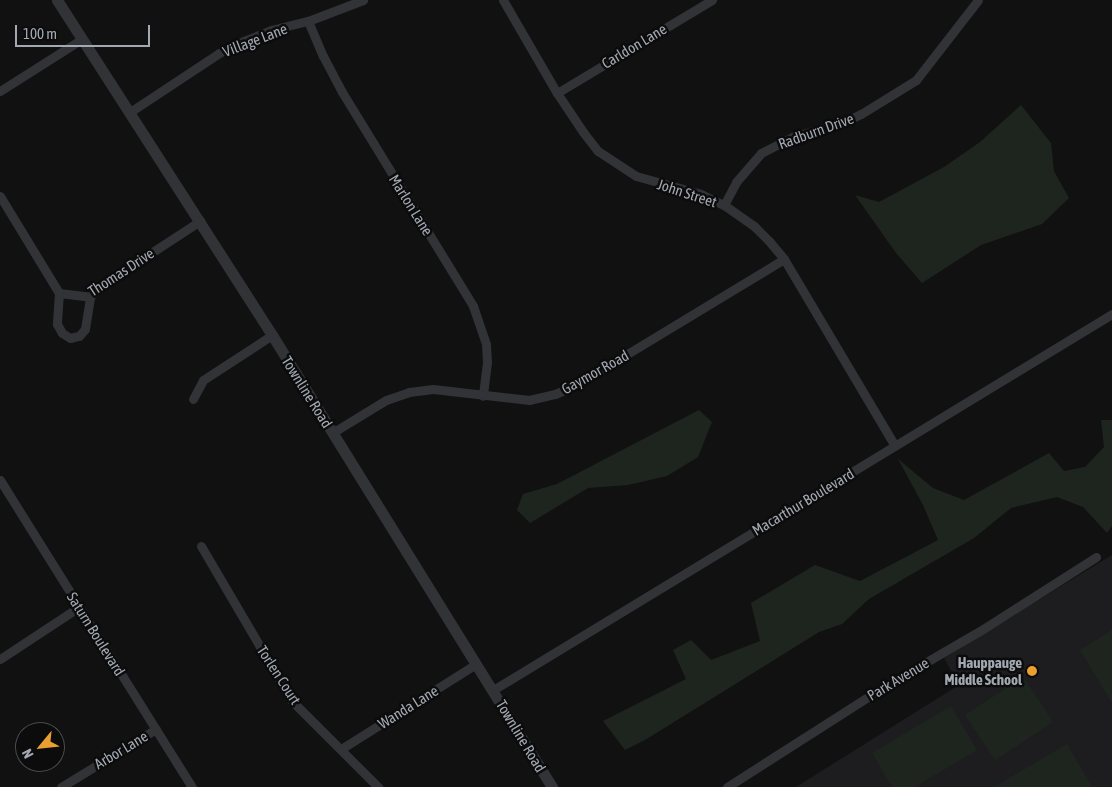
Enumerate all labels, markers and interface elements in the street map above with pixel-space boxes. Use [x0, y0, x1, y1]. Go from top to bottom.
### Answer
scale bar [18, 15, 152, 47]
street label: Village Lane [220, 19, 290, 61]
street label: Carldon Lane [598, 20, 670, 72]
text: 100 m [23, 25, 57, 42]
street label: Radburn Drive [776, 109, 856, 153]
street label: Marlon Lane [385, 171, 437, 239]
street label: John Street [655, 175, 719, 211]
street label: Thomas Drive [85, 244, 157, 300]
street label: Gaymor Road [558, 346, 632, 398]
street label: Townline Road [278, 353, 336, 431]
street label: Macarthur Boulevard [749, 465, 857, 539]
street label: Saturn Boulevard [63, 589, 129, 679]
street label: Torlen Court [253, 642, 305, 708]
place label: Hauppauge Middle School [944, 653, 1022, 688]
street label: Park Avenue [864, 654, 932, 704]
marker: Hauppauge Middle School [1026, 665, 1038, 677]
street label: Wanda Lane [375, 681, 441, 733]
street label: Townline Road [492, 697, 550, 775]
north arrow [15, 722, 65, 772]
street label: Arbor Lane [91, 727, 151, 773]
text: N [19, 746, 37, 761]

